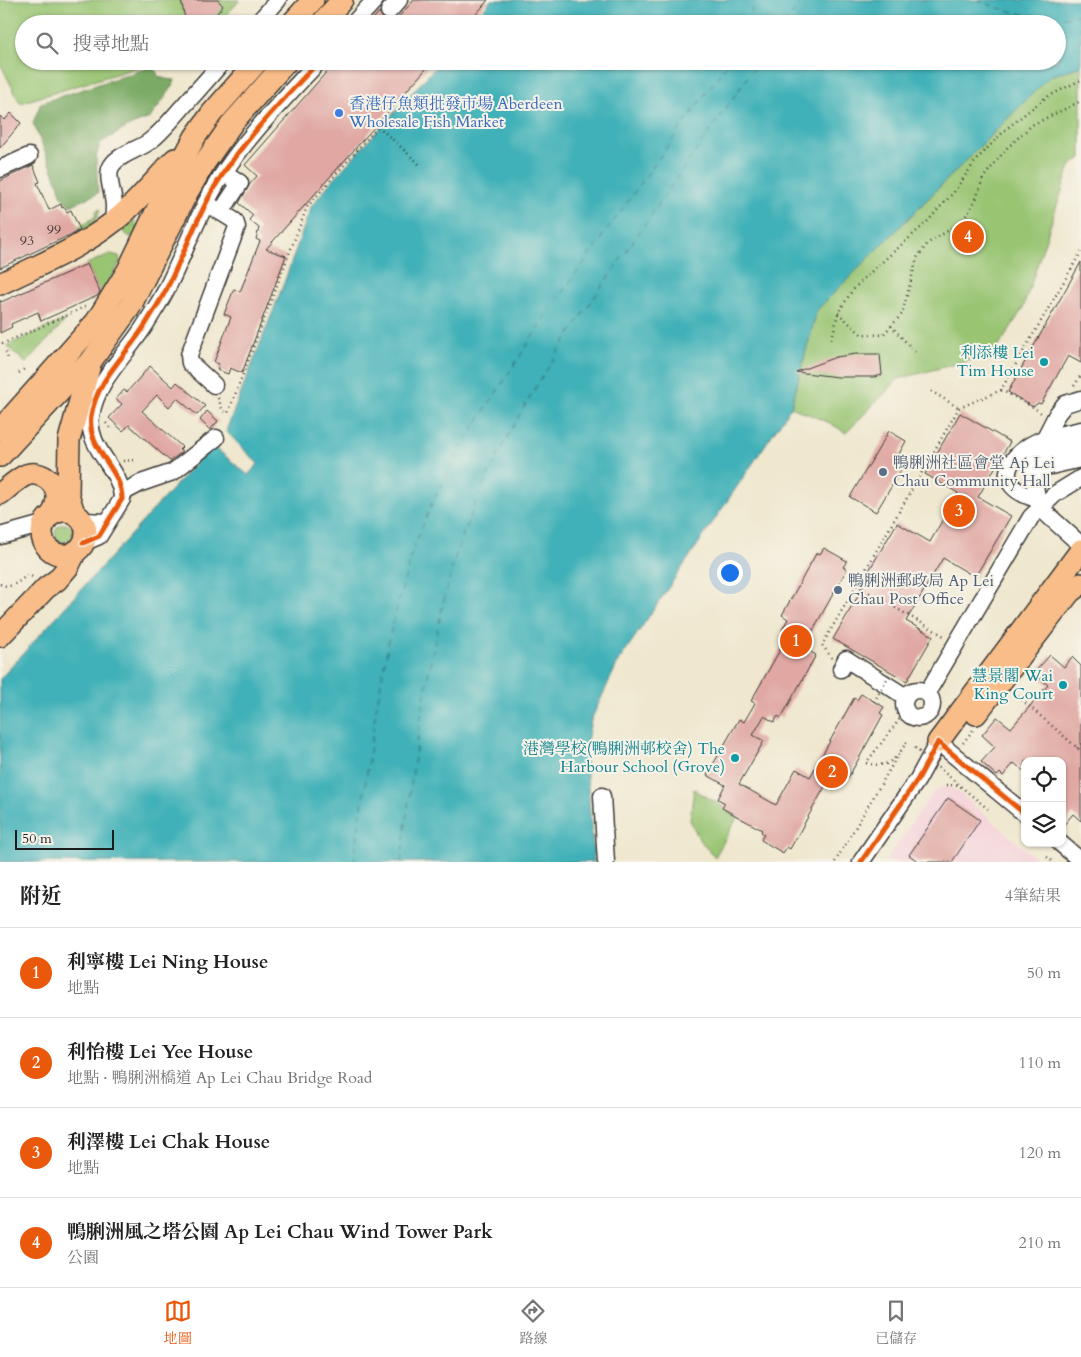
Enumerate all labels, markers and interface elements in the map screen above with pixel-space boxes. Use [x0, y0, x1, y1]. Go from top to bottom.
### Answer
search box [15, 15, 1066, 70]
icon: search [33, 29, 61, 57]
text: 搜尋地點 [73, 31, 149, 57]
place label: 香港仔魚類批發市場 Aberdeen Wholesale Fish Market [348, 93, 563, 133]
marker: 香港仔魚類批發市場 Aberdeen Wholesale Fish Market [333, 107, 345, 119]
pin: 4 [952, 218, 984, 256]
house number: 99 [47, 220, 61, 239]
house number: 93 [20, 231, 34, 250]
place label: 利添樓 Lei Tim House [957, 342, 1034, 382]
marker: 利添樓 Lei Tim House [1038, 356, 1050, 368]
place label: 鴨脷洲社區會堂 Ap Lei Chau Community Hall [893, 452, 1055, 492]
marker: 鴨脷洲社區會堂 Ap Lei Chau Community Hall [877, 466, 889, 478]
pin: 3 [943, 492, 975, 530]
your location [717, 560, 743, 586]
place label: 鴨脷洲郵政局 Ap Lei Chau Post Office [848, 570, 994, 610]
marker: 鴨脷洲郵政局 Ap Lei Chau Post Office [832, 584, 844, 596]
pin: 1 [780, 622, 812, 660]
place label: 慧景閣 Wai King Court [972, 665, 1053, 705]
marker: 慧景閣 Wai King Court [1057, 679, 1069, 691]
place label: 港灣學校(鴨脷洲邨校舍) The Harbour School (Grove) [523, 738, 725, 778]
marker: 港灣學校(鴨脷洲邨校舍) The Harbour School (Grove) [729, 752, 741, 764]
pin: 2 [816, 753, 848, 791]
map controls [1021, 757, 1066, 847]
button: locate [1021, 757, 1066, 802]
button: layers [1021, 802, 1066, 847]
scale bar [15, 827, 114, 850]
text: 50 m [22, 829, 52, 848]
text: 附近 [20, 882, 62, 911]
text: 4筆結果 [1005, 885, 1061, 907]
text: 利寧樓 Lei Ning House [67, 949, 268, 975]
text: 1 [32, 962, 40, 984]
text: 50 m [1027, 962, 1061, 984]
text: 地點 [67, 977, 99, 999]
text: 利怡樓 Lei Yee House [67, 1039, 253, 1065]
text: 2 [32, 1052, 40, 1074]
text: 110 m [1019, 1052, 1061, 1074]
text: 地點 · 鴨脷洲橋道 Ap Lei Chau Bridge Road [67, 1067, 372, 1089]
text: 利澤樓 Lei Chak House [67, 1129, 270, 1155]
text: 3 [32, 1142, 40, 1164]
text: 120 m [1019, 1142, 1061, 1164]
text: 地點 [67, 1157, 99, 1179]
text: 鴨脷洲風之塔公園 Ap Lei Chau Wind Tower Park [67, 1219, 493, 1245]
text: 4 [32, 1232, 40, 1254]
text: 210 m [1019, 1232, 1061, 1254]
text: 公園 [67, 1247, 99, 1269]
tab: 地圖 [164, 1297, 192, 1348]
tab: 路線 [519, 1297, 547, 1348]
tab: 已儲存 [875, 1297, 917, 1348]

